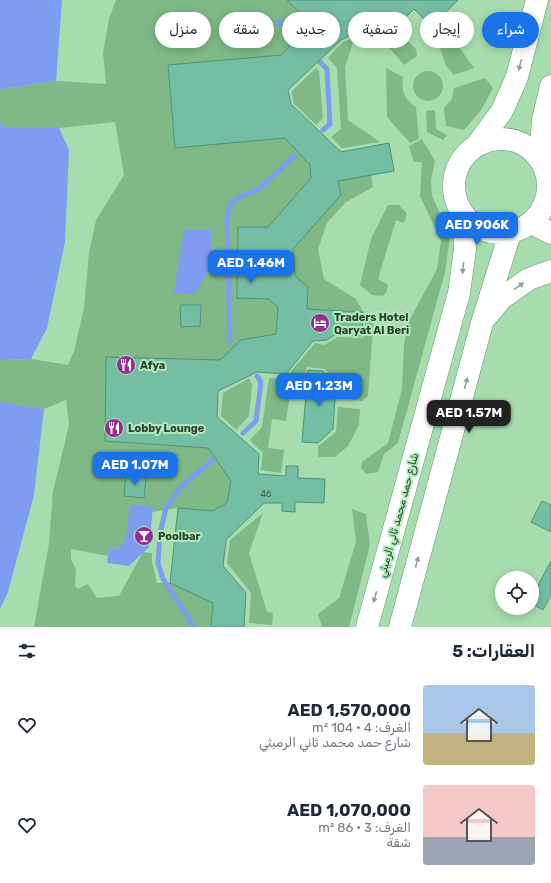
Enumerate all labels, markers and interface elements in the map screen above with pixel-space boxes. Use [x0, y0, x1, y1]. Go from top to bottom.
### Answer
chip: منزل [155, 12, 211, 48]
chip: شقة [219, 12, 274, 48]
chip: جديد [282, 12, 340, 48]
chip: تصفية [348, 12, 412, 48]
chip: إيجار [420, 12, 474, 48]
chip: شراء [482, 12, 539, 48]
one-way arrow [517, 59, 523, 71]
pin: AED 906K [436, 212, 518, 246]
text: AED 906K [445, 217, 509, 232]
pin: AED 1.46M [205, 250, 297, 284]
text: AED 1.46M [217, 255, 285, 270]
one-way arrow [460, 262, 466, 274]
one-way arrow [514, 282, 524, 290]
place label: Traders Hotel Qaryat Al Beri [334, 311, 409, 337]
hotel icon: Traders Hotel Qaryat Al Beri [309, 312, 331, 334]
restaurant icon: Afya [115, 354, 137, 376]
place label: Afya [140, 359, 165, 372]
pin: AED 1.23M [273, 373, 365, 407]
one-way arrow [463, 376, 469, 389]
text: AED 1.23M [285, 378, 353, 393]
pin: AED 1.57M [423, 400, 515, 434]
text: AED 1.57M [436, 405, 502, 420]
restaurant icon: Lobby Lounge [103, 417, 125, 439]
place label: Lobby Lounge [128, 422, 205, 435]
street label: شارع حمد محمد ثاني الرميثي [376, 451, 423, 579]
pin: AED 1.07M [89, 452, 181, 486]
text: AED 1.07M [102, 457, 168, 472]
house number: 46 [260, 489, 272, 499]
bar icon: Poolbar [133, 525, 155, 547]
place label: Poolbar [158, 530, 200, 543]
one-way arrow [415, 556, 421, 569]
map controls [495, 571, 539, 615]
button: locate [495, 571, 539, 615]
one-way arrow [372, 590, 378, 603]
icon: filters [16, 640, 38, 662]
text: العقارات: 5 [452, 641, 535, 661]
text: AED 1,570,000 [288, 700, 411, 720]
icon: home [455, 701, 503, 749]
icon: heart [16, 714, 38, 736]
text: الغرف: 4 · 104 m² [312, 720, 411, 735]
text: شارع حمد محمد ثاني الرميثي [259, 735, 411, 750]
text: AED 1,070,000 [287, 800, 411, 820]
icon: home [455, 801, 503, 849]
icon: heart [16, 814, 38, 836]
text: الغرف: 3 · 86 m² [318, 820, 411, 835]
text: شقة [386, 835, 411, 850]

